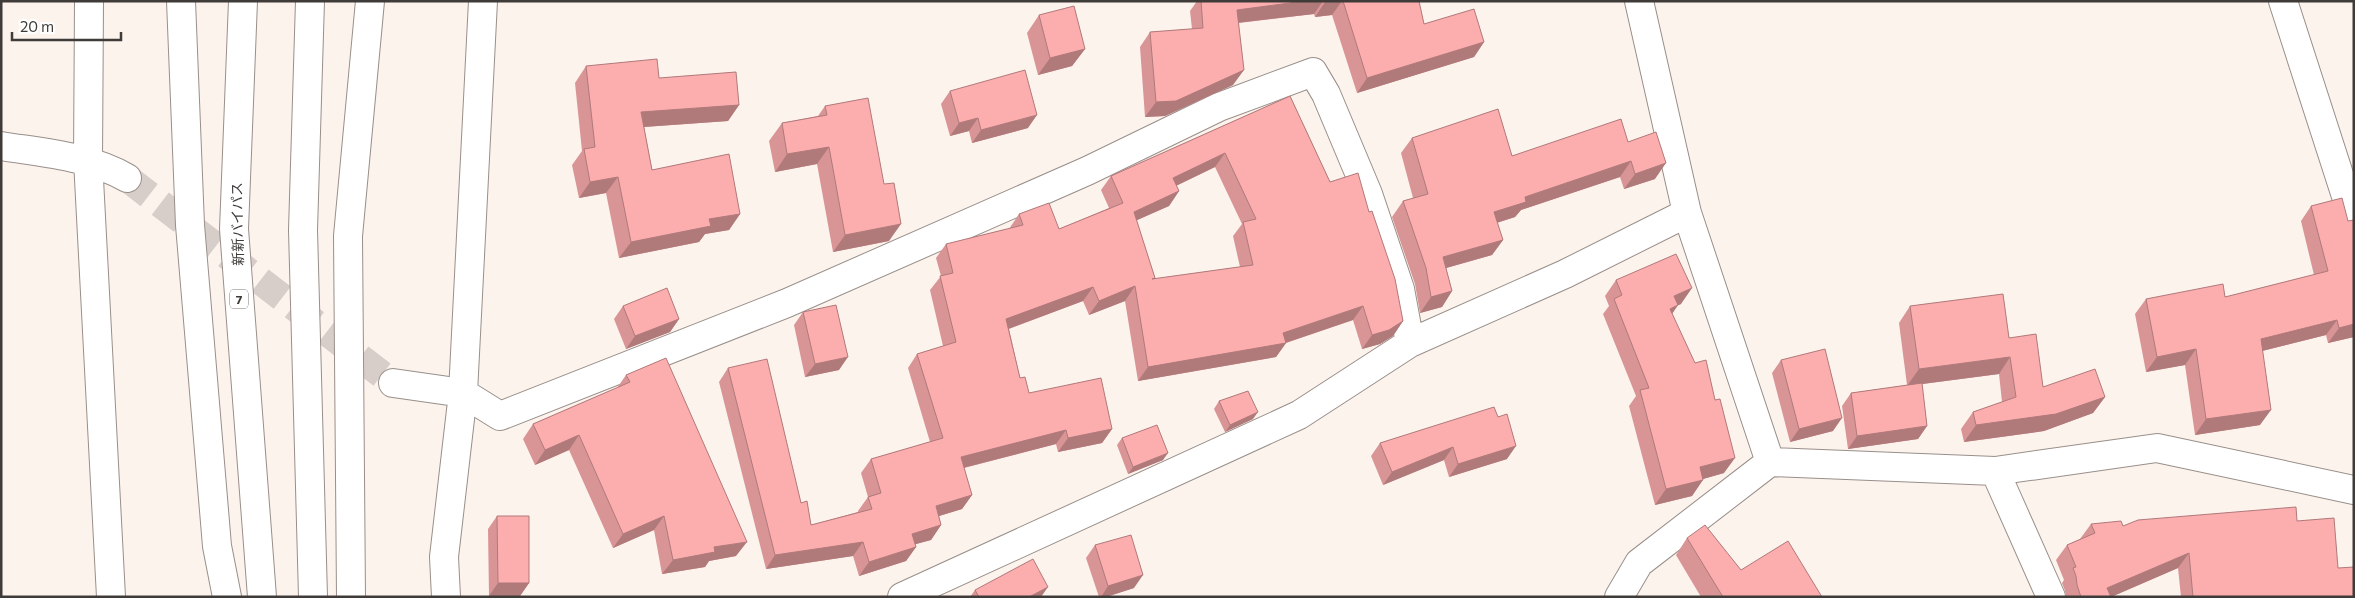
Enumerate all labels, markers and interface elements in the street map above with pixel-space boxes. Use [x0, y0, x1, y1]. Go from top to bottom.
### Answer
scale bar [12, 10, 121, 42]
text: 20 m [20, 17, 54, 35]
street label: 新新バイパス [228, 182, 246, 266]
road number: 7 [230, 290, 248, 308]

